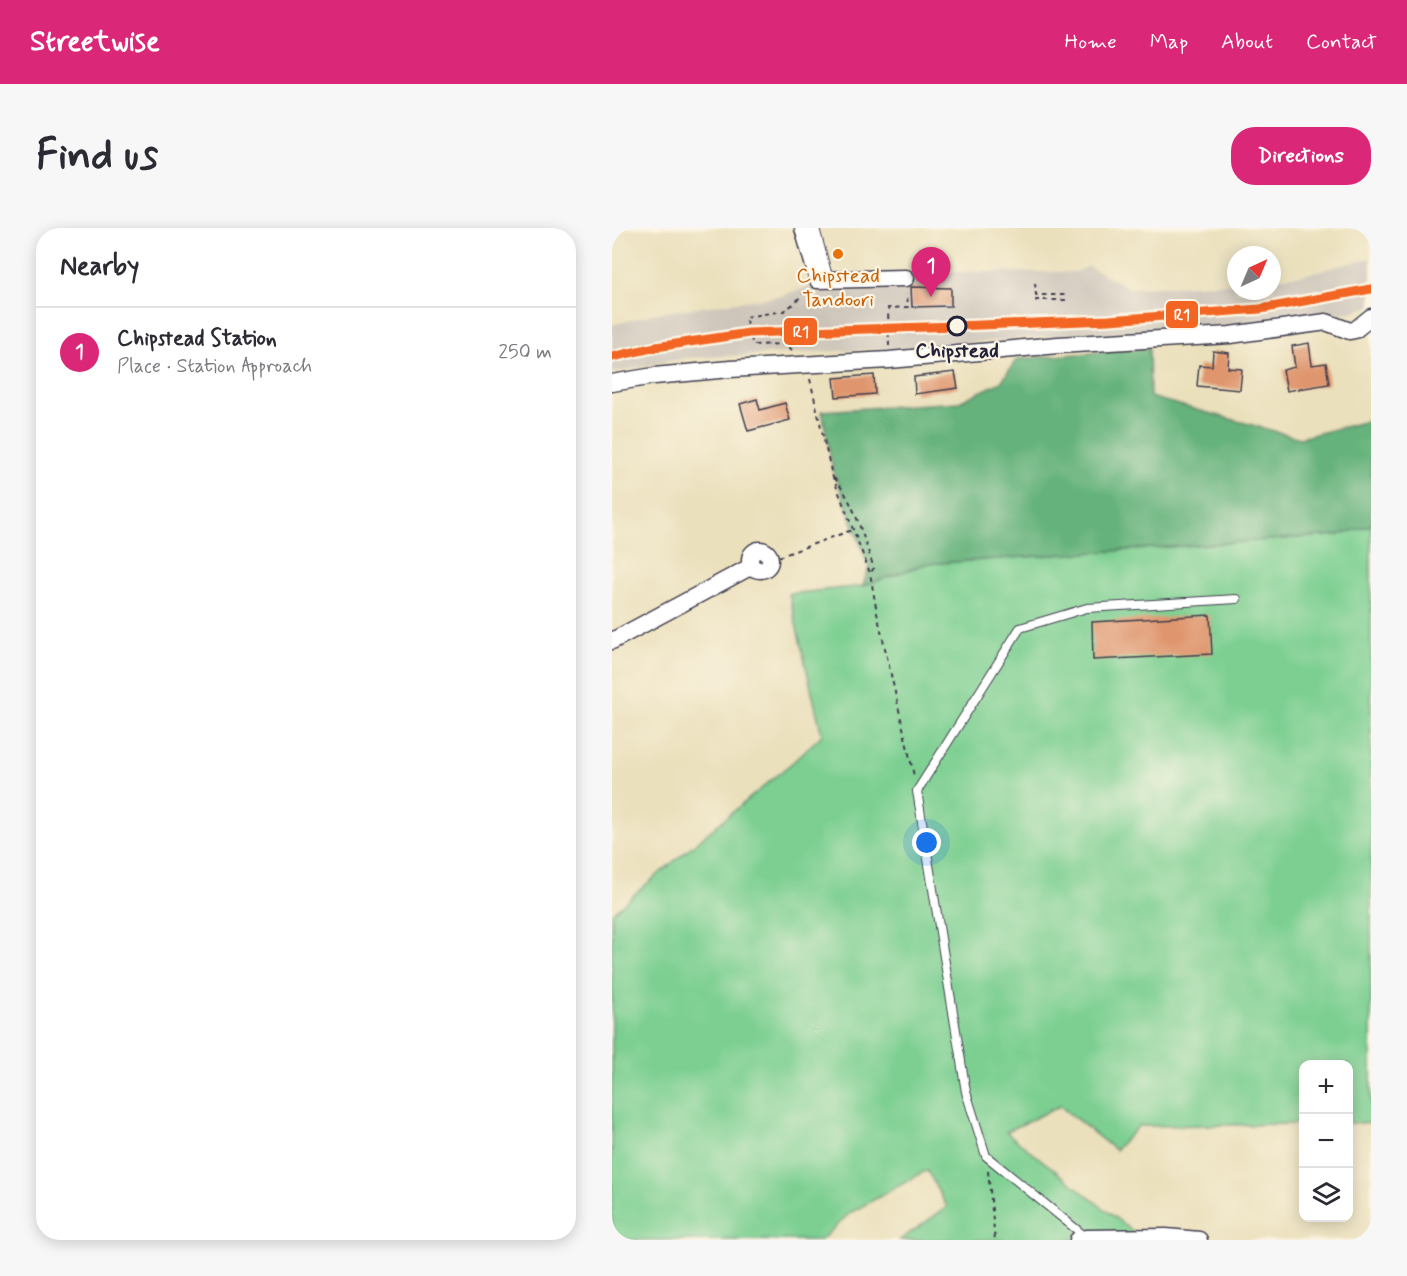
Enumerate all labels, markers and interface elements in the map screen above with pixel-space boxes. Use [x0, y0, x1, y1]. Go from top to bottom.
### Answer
text: Streetwise [30, 24, 160, 61]
text: Home [1065, 28, 1117, 56]
text: Map [1150, 28, 1188, 56]
text: About [1221, 28, 1273, 56]
text: Contact [1306, 28, 1377, 56]
button: Directions [1231, 127, 1371, 185]
text: Find us [36, 129, 158, 184]
north arrow [1227, 246, 1281, 300]
marker: Chipstead Tandoori [831, 247, 845, 261]
pin: 1 [912, 248, 950, 297]
text: Nearby [60, 250, 139, 284]
place label: Chipstead Tandoori [796, 262, 880, 314]
line badge: R1 [1165, 300, 1199, 329]
text: R1 [1174, 305, 1190, 326]
marker: Chipstead [947, 316, 967, 336]
line badge: R1 [783, 317, 818, 346]
text: R1 [793, 322, 809, 343]
text: Chipstead Station [117, 325, 277, 353]
place label: Chipstead [915, 337, 999, 365]
text: 1 [75, 339, 84, 366]
text: 250 m [498, 339, 552, 366]
text: Place · Station Approach [117, 353, 312, 380]
your location [912, 828, 941, 857]
map controls [1299, 1060, 1353, 1222]
button: + [1299, 1060, 1353, 1114]
button: − [1299, 1114, 1353, 1168]
button: layers [1299, 1168, 1353, 1222]

